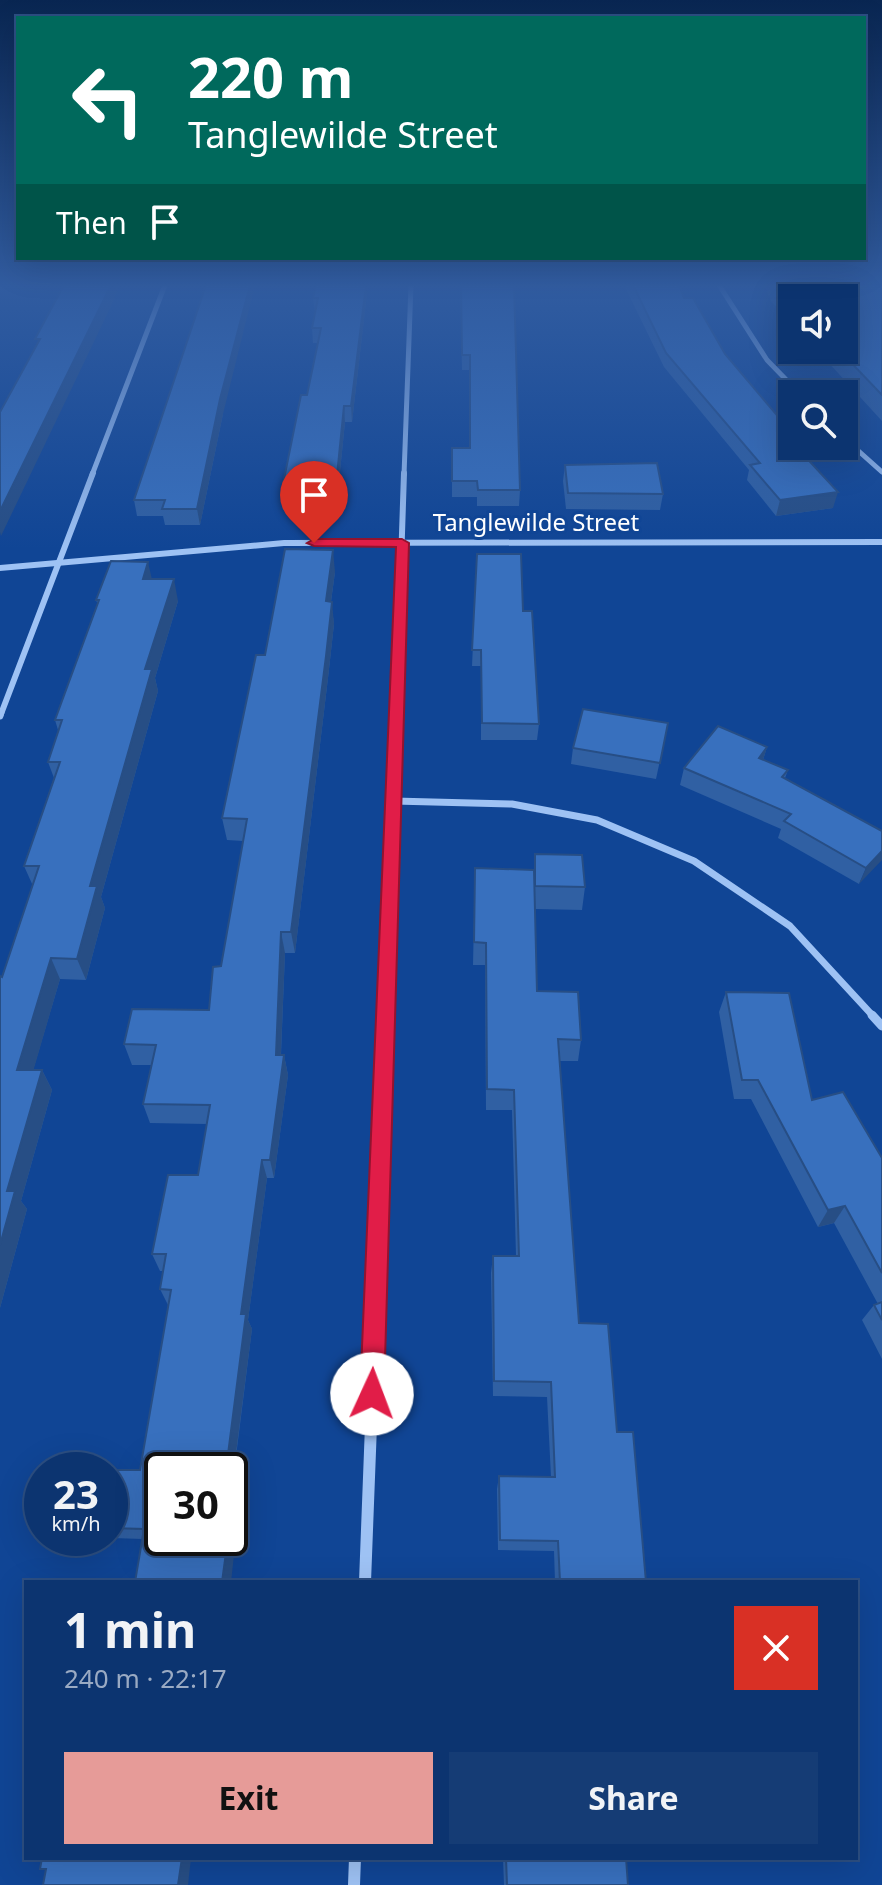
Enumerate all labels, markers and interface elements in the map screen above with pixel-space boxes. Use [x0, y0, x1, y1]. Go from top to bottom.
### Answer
text: 220 m [188, 38, 353, 114]
icon: left [56, 48, 160, 152]
text: Tanglewilde Street [188, 110, 498, 159]
icon: arrive [143, 200, 187, 244]
text: Then [56, 202, 127, 243]
map controls [778, 284, 858, 460]
button: sound [778, 284, 858, 364]
button: search [778, 380, 858, 460]
pin [280, 461, 348, 543]
icon: arrive [292, 473, 336, 517]
street label: Tanglewilde Street [433, 505, 640, 538]
position arrow [330, 1352, 414, 1436]
speed limit sign: 30 [144, 1452, 248, 1556]
text: 23 [53, 1466, 99, 1521]
text: km/h [51, 1510, 101, 1537]
text: 1 min [64, 1597, 196, 1662]
button: close [734, 1606, 818, 1690]
text: 240 m · 22:17 [64, 1660, 227, 1696]
button: Exit [64, 1752, 433, 1844]
button: Share [449, 1752, 818, 1844]

